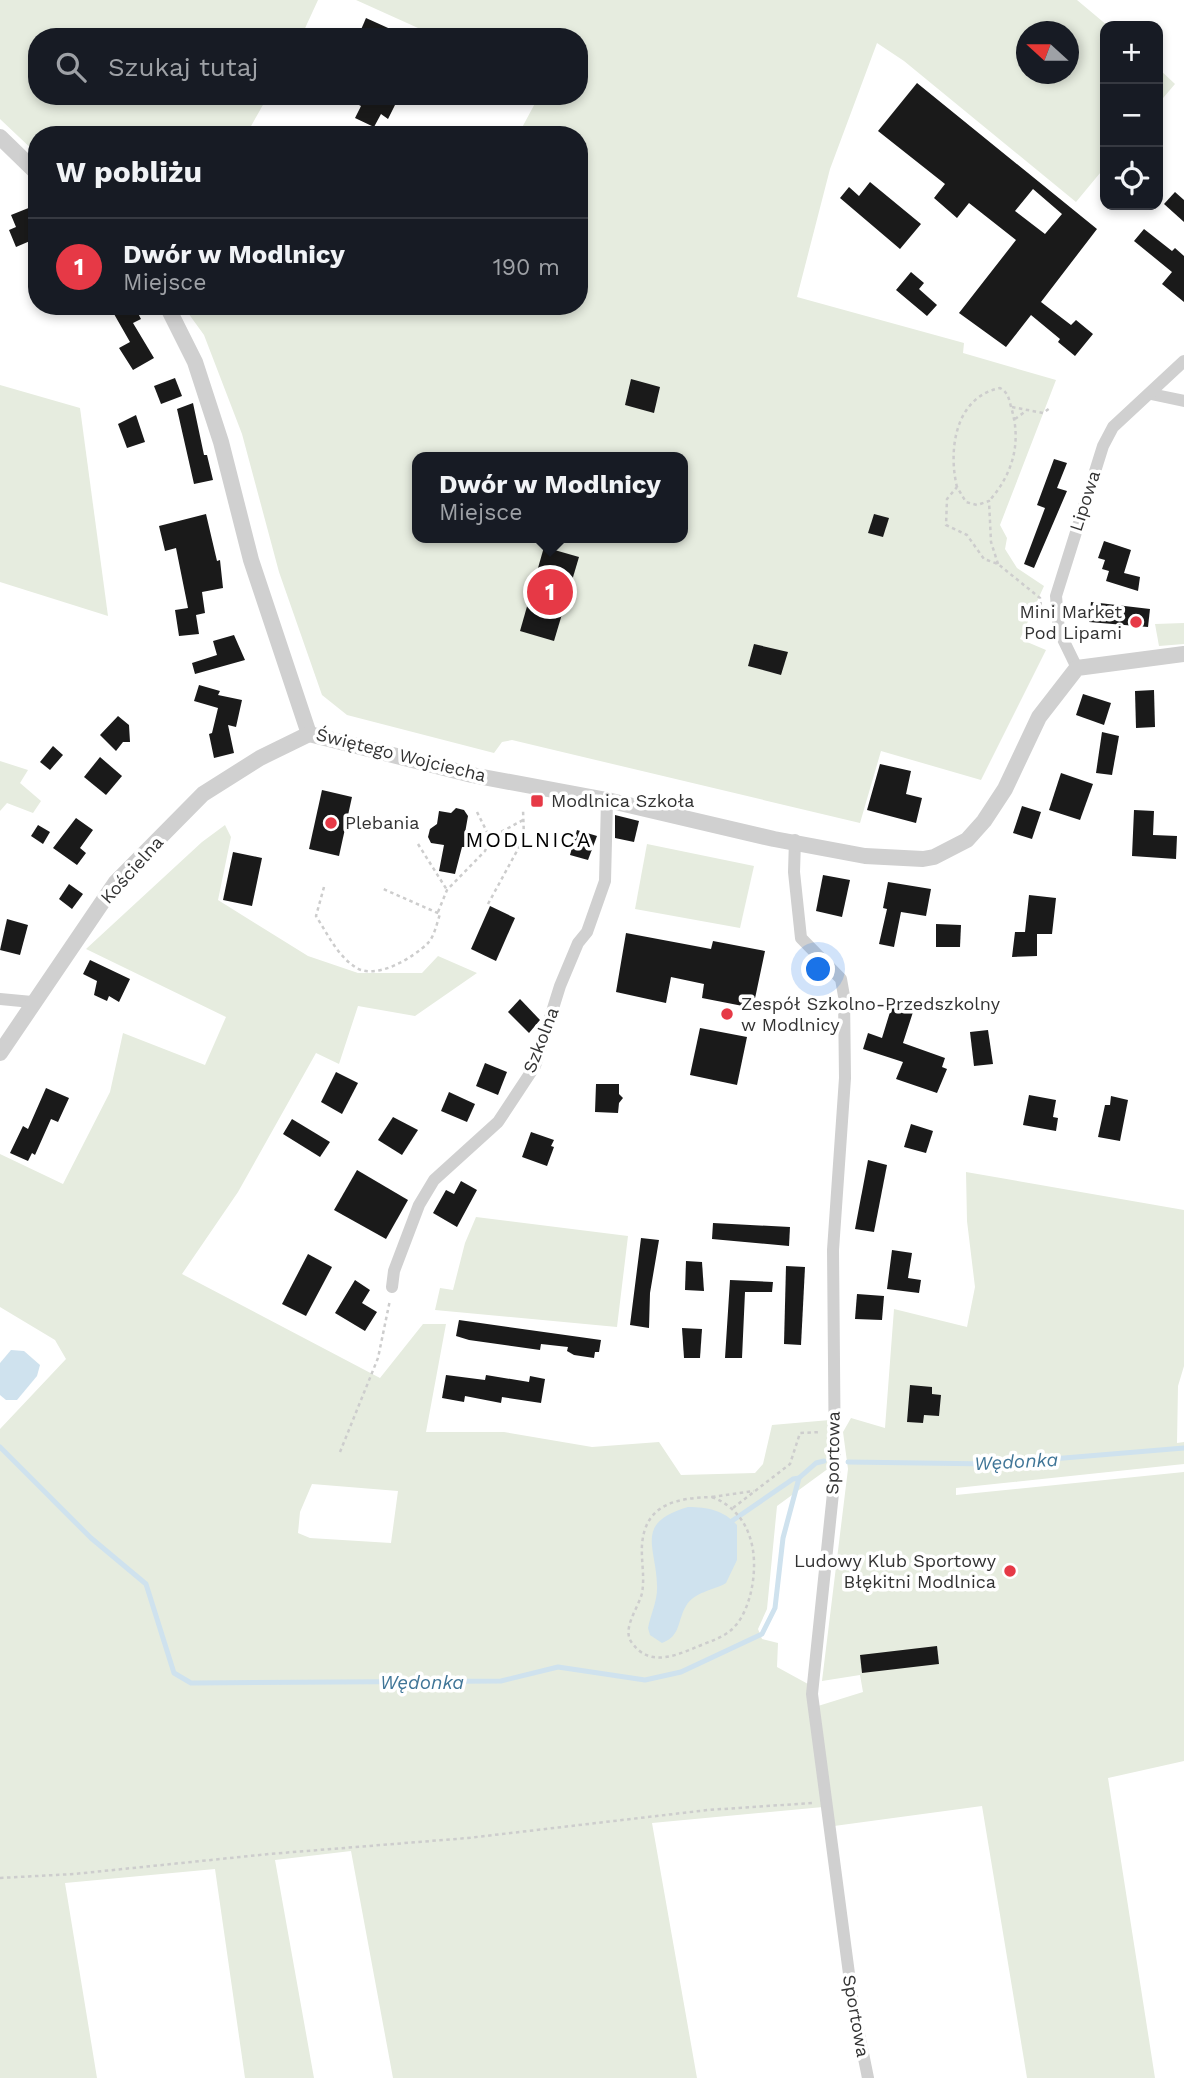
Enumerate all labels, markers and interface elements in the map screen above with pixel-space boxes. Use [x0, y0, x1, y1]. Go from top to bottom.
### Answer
north arrow [1016, 21, 1079, 84]
map controls [1100, 21, 1163, 210]
button: + [1100, 21, 1163, 84]
search box [28, 28, 588, 105]
icon: search [52, 48, 90, 86]
text: Szukaj tutaj [108, 52, 258, 82]
button: − [1100, 84, 1163, 147]
button: locate [1100, 147, 1163, 210]
text: W pobliżu [56, 154, 202, 189]
text: Dwór w Modlnicy [123, 239, 345, 269]
text: 1 [74, 254, 84, 281]
text: 190 m [493, 254, 560, 281]
text: Miejsce [123, 269, 206, 296]
popup [412, 452, 688, 543]
street label: Lipowa [1065, 468, 1104, 534]
text: Dwór w Modlnicy [439, 469, 661, 499]
text: Miejsce [439, 499, 522, 526]
pin: 1 [527, 566, 573, 618]
place label: Mini Market Pod Lipami [1019, 601, 1122, 643]
marker: Mini Market Pod Lipami [1128, 614, 1144, 630]
street label: Świętego Wojciecha [314, 723, 488, 786]
place label: Modlnica Szkoła [551, 790, 694, 811]
marker: Modlnica Szkoła [529, 793, 545, 809]
place label: Plebania [345, 812, 419, 833]
marker: Plebania [323, 815, 339, 831]
district label: MODLNICA [465, 827, 593, 852]
street label: Kościelna [96, 832, 167, 908]
your location [801, 952, 835, 986]
place label: Zespół Szkolno-Przedszkolny w Modlnicy [741, 993, 1001, 1035]
street label: Szkolna [518, 1004, 563, 1076]
marker: Zespół Szkolno-Przedszkolny w Modlnicy [719, 1006, 735, 1022]
street label: Sportowa [821, 1411, 844, 1495]
water label: Wędonka [973, 1448, 1059, 1475]
place label: Ludowy Klub Sportowy Błękitni Modlnica [794, 1550, 997, 1592]
marker: Ludowy Klub Sportowy Błękitni Modlnica [1002, 1563, 1018, 1579]
water label: Wędonka [380, 1671, 464, 1694]
street label: Sportowa [839, 1973, 874, 2059]

